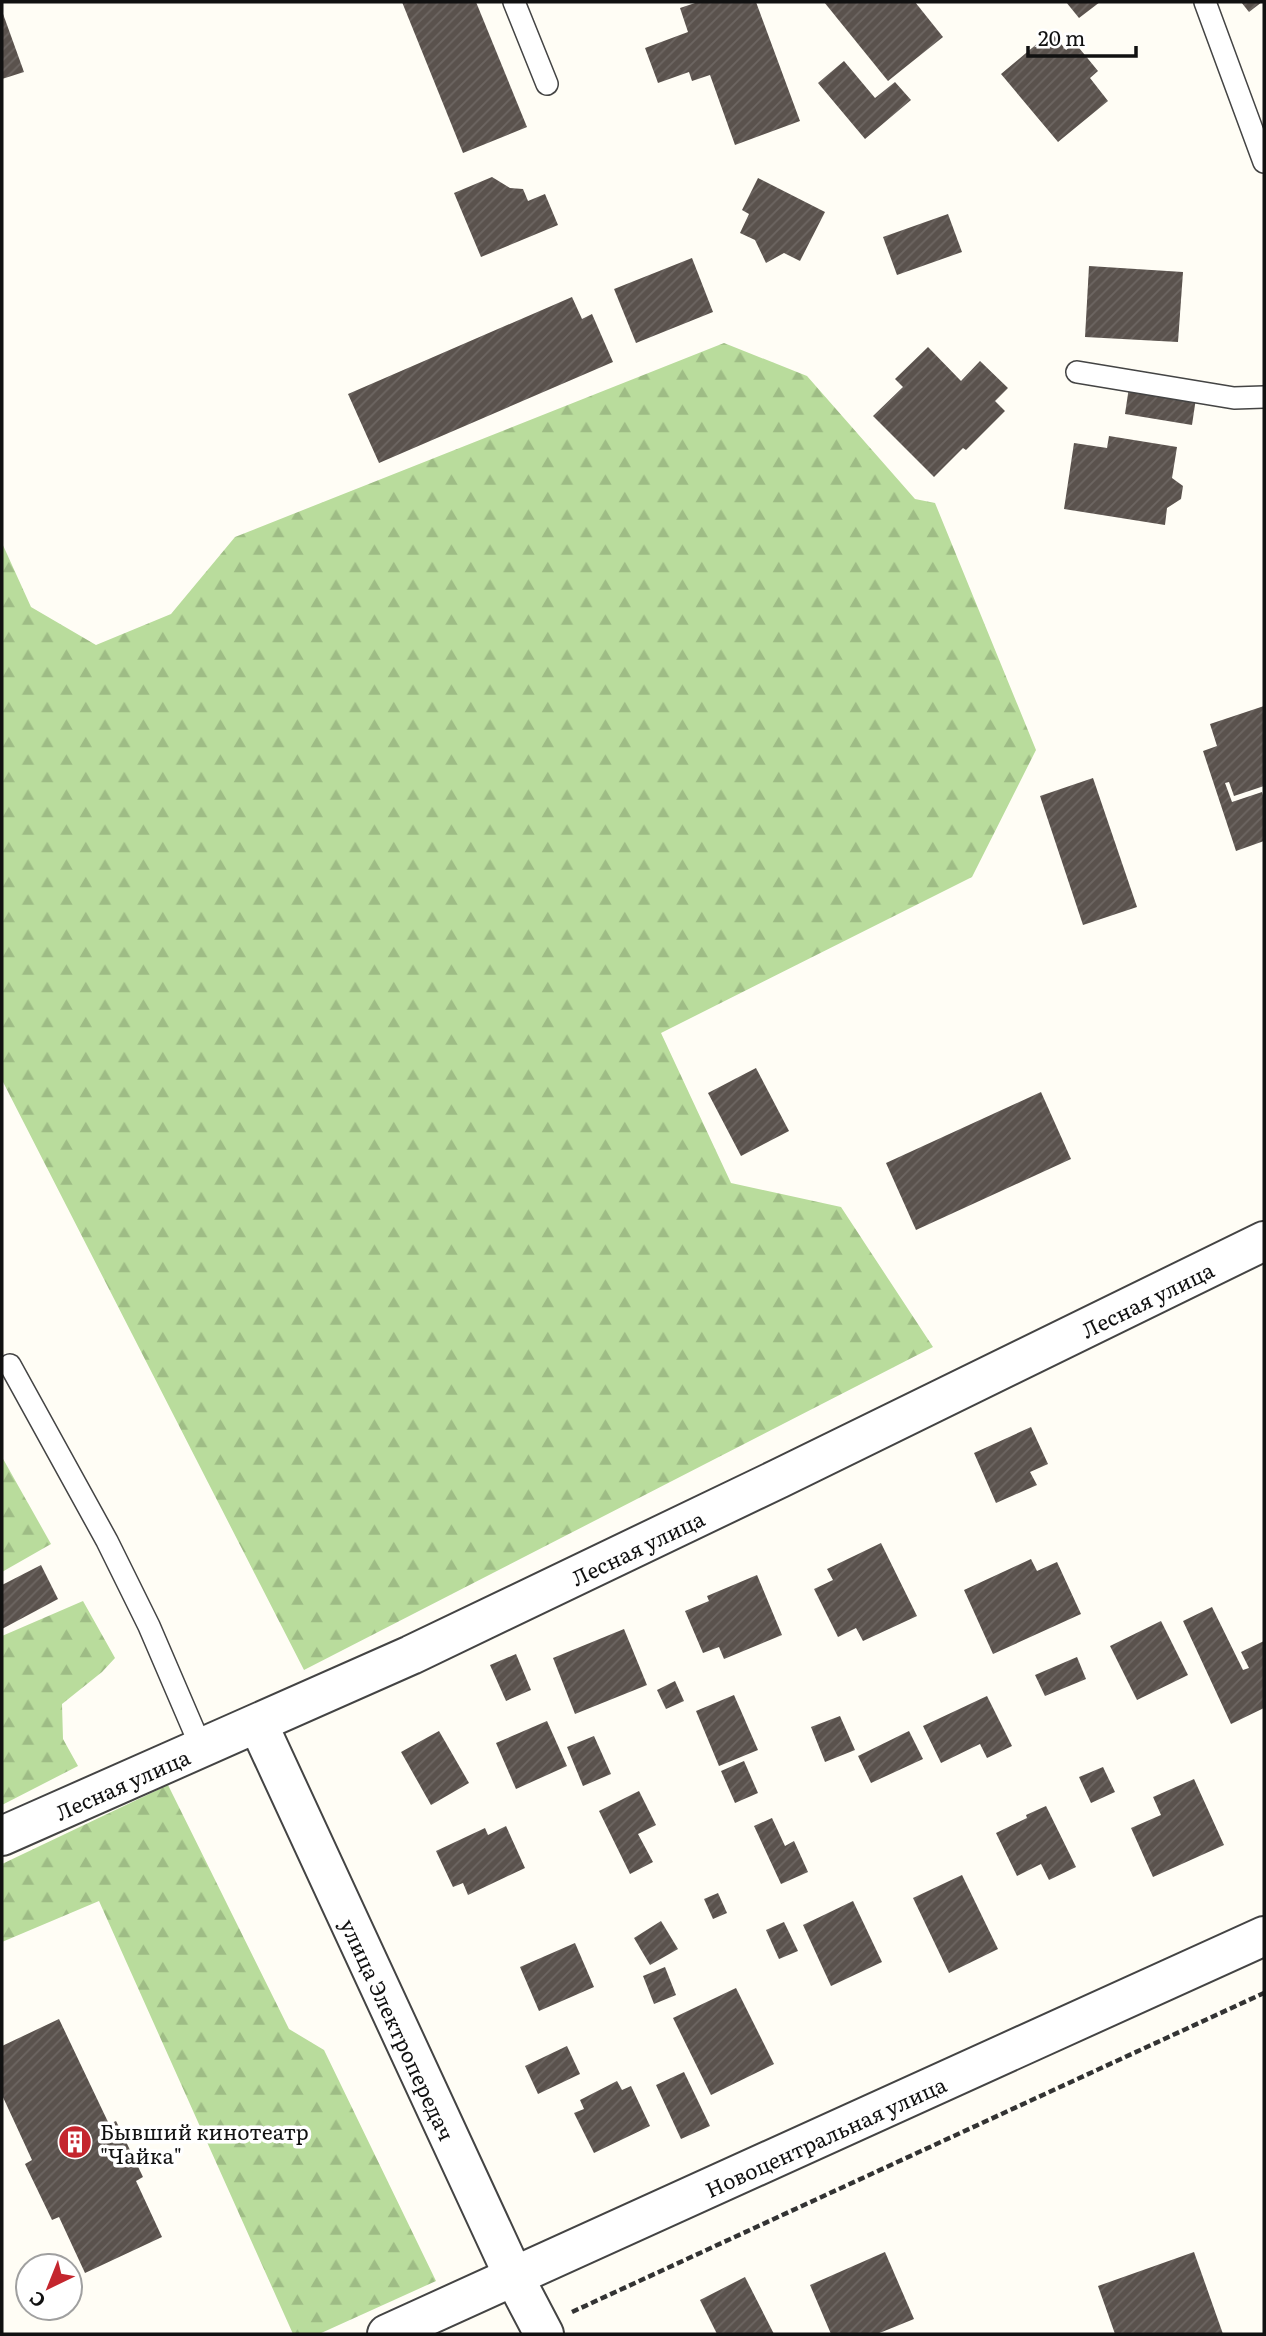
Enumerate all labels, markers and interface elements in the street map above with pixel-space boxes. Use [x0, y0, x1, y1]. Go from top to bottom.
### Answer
scale bar [1028, 14, 1136, 58]
text: 20 m [1038, 21, 1085, 52]
street label: Лесная улица [1075, 1252, 1219, 1344]
street label: Лесная улица [565, 1501, 709, 1592]
street label: Лесная улица [50, 1739, 195, 1826]
street label: улица Электропередач [334, 1913, 464, 2145]
street label: Новоцентральная улица [699, 2067, 951, 2203]
place label: Бывший кинотеатр "Чайка" [100, 2115, 309, 2170]
building icon: Бывший кинотеатр "Чайка" [56, 2123, 94, 2161]
north arrow [14, 2252, 84, 2322]
text: С [22, 2285, 51, 2315]

